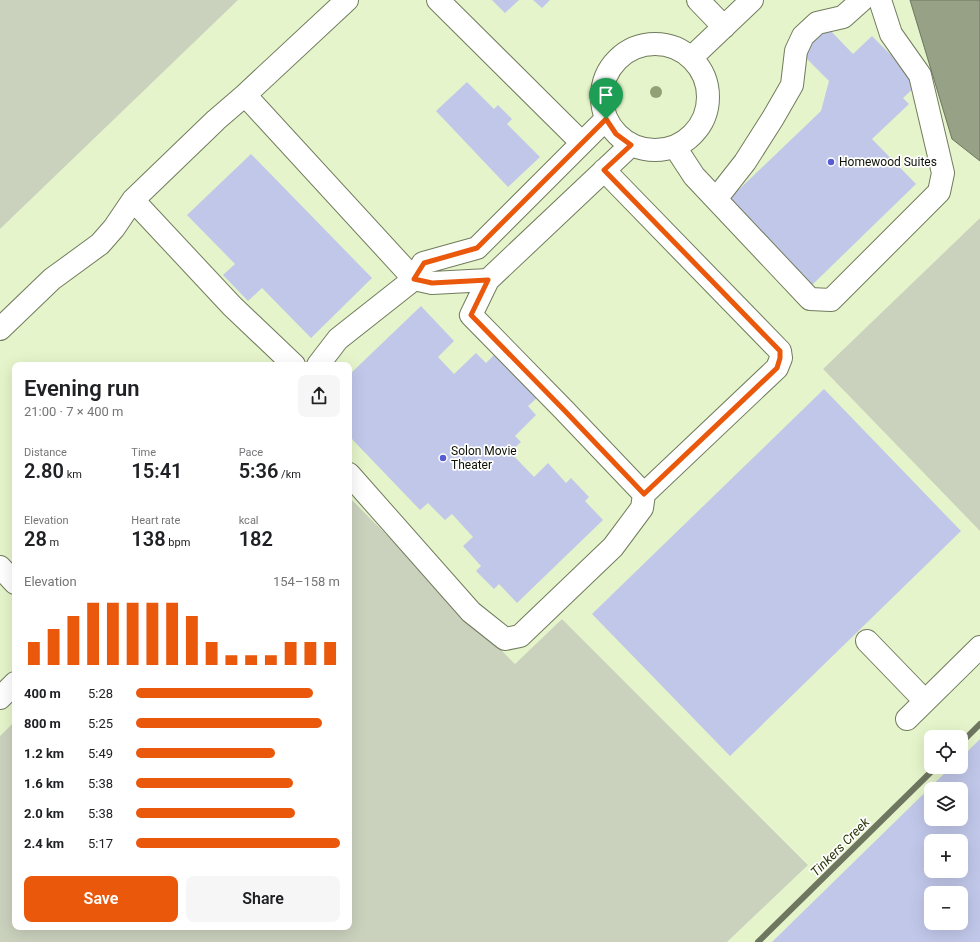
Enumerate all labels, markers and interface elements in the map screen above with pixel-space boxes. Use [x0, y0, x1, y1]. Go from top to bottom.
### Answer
pin [589, 78, 623, 119]
icon: arrive [595, 84, 617, 106]
place label: Homewood Suites [839, 155, 937, 169]
marker: Homewood Suites [826, 157, 836, 167]
button: share [298, 375, 340, 417]
text: Evening run [24, 376, 140, 401]
text: 21:00 · 7 × 400 m [24, 404, 123, 419]
place label: Solon Movie Theater [451, 444, 517, 472]
text: Distance [24, 446, 67, 459]
text: Time [131, 446, 156, 459]
text: Pace [239, 446, 263, 459]
marker: Solon Movie Theater [438, 453, 448, 463]
text: 2.80 [24, 459, 64, 483]
text: 15:41 [131, 459, 182, 483]
text: 5:36 [239, 459, 278, 483]
text: km [64, 468, 82, 481]
text: /km [278, 468, 301, 481]
text: Elevation [24, 514, 69, 527]
text: Heart rate [131, 514, 180, 527]
text: kcal [239, 514, 259, 527]
text: 28 [24, 527, 47, 551]
text: 138 [131, 527, 166, 551]
text: 182 [239, 527, 273, 551]
text: m [47, 536, 59, 549]
text: bpm [166, 536, 190, 549]
text: Elevation [24, 574, 77, 589]
text: 154–158 m [273, 574, 340, 589]
text: 400 m [24, 686, 61, 701]
text: 5:28 [88, 686, 113, 701]
text: 800 m [24, 716, 61, 731]
text: 5:25 [88, 716, 113, 731]
map controls [924, 730, 968, 930]
button: locate [924, 730, 968, 774]
text: 1.2 km [24, 746, 64, 761]
text: 5:49 [88, 746, 113, 761]
text: 1.6 km [24, 776, 64, 791]
text: 5:38 [88, 776, 113, 791]
button: layers [924, 782, 968, 826]
text: 2.0 km [24, 806, 64, 821]
text: 5:38 [88, 806, 113, 821]
water label: Tinkers Creek [808, 814, 873, 879]
button: + [924, 834, 968, 878]
text: 2.4 km [24, 836, 64, 851]
text: 5:17 [88, 836, 113, 851]
button: Save [24, 876, 178, 922]
button: Share [186, 876, 340, 922]
button: − [924, 886, 968, 930]

